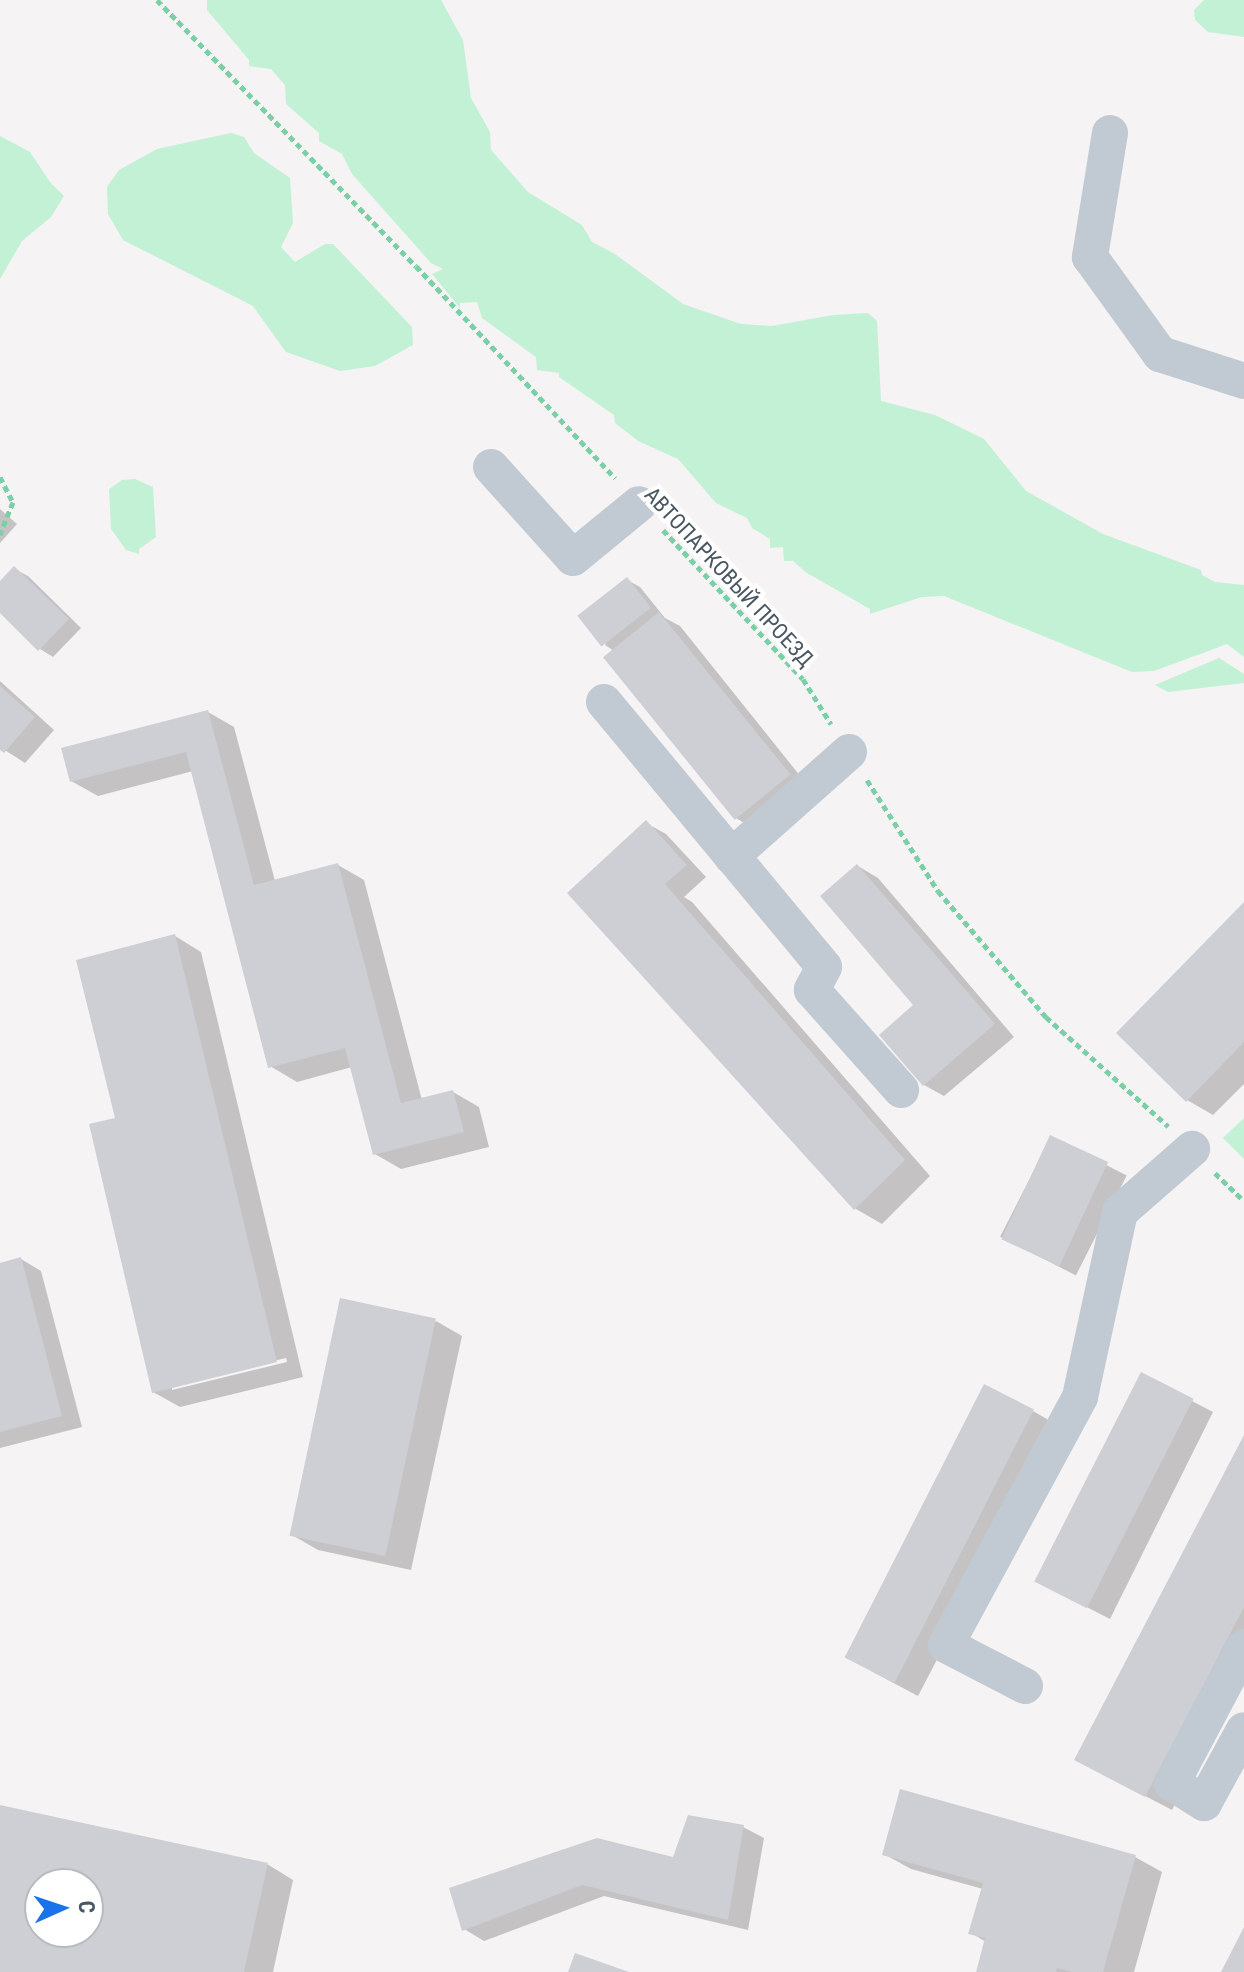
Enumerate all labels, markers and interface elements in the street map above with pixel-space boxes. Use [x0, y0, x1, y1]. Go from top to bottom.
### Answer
street label: АВТОПАРКОВЫЙ ПРОЕЗД [639, 482, 819, 672]
north arrow [24, 1868, 104, 1948]
text: С [74, 1900, 99, 1914]

